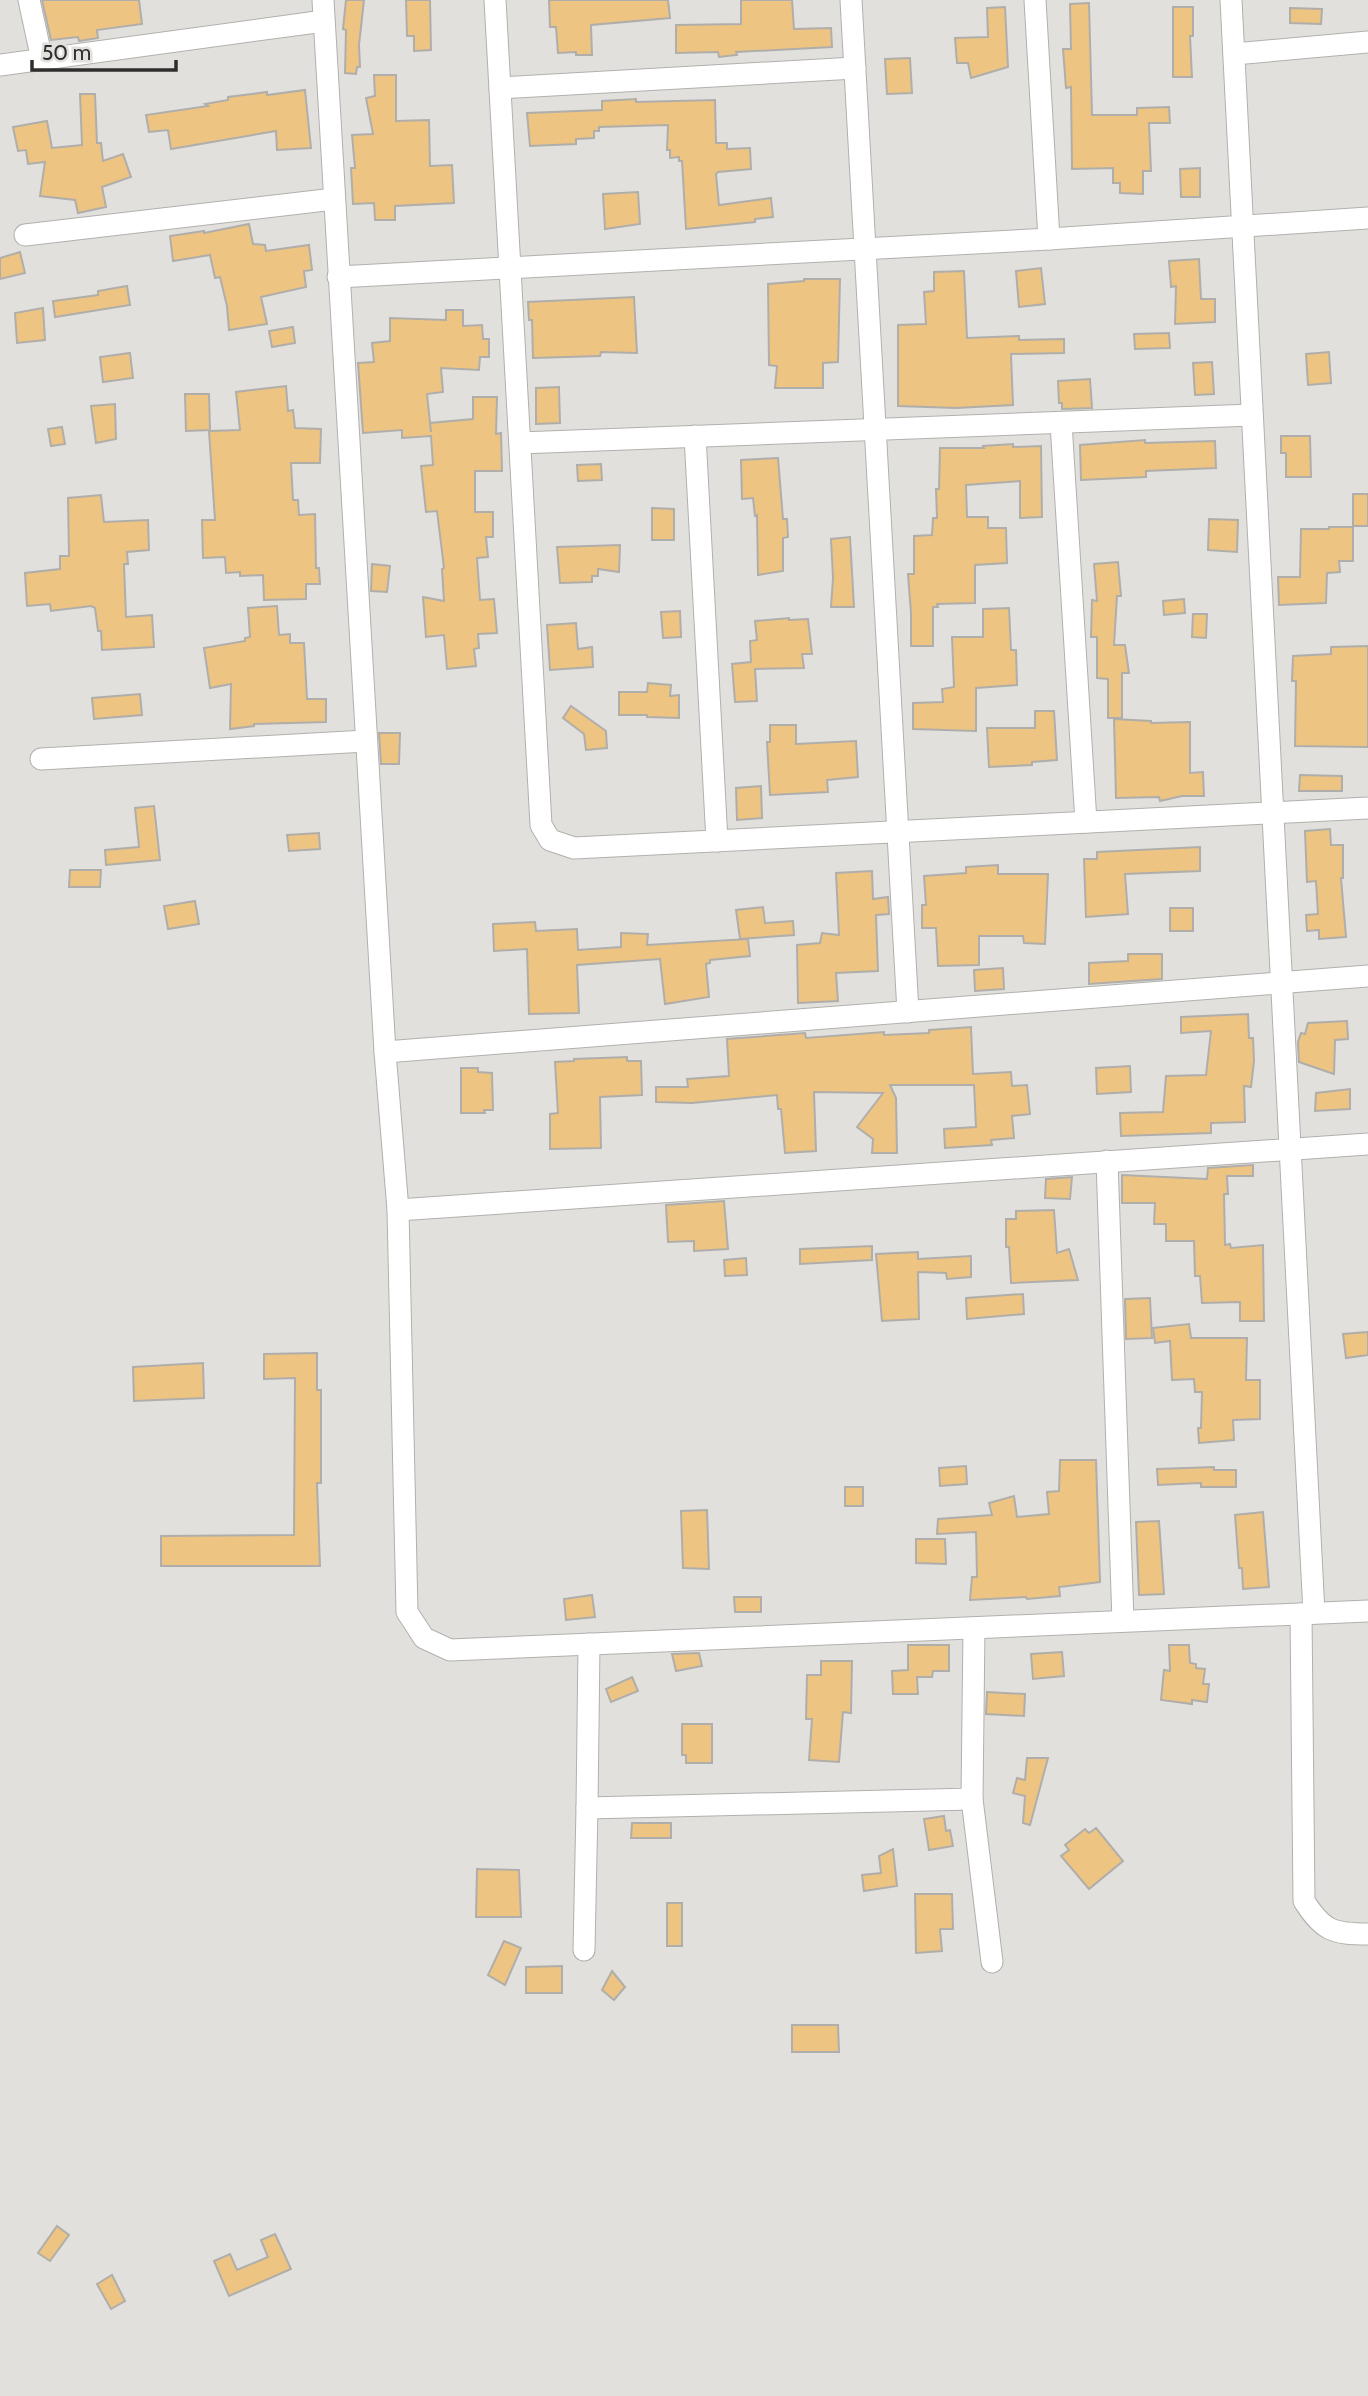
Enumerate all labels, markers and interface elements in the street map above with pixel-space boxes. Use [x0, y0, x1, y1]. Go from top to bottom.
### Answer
scale bar [32, 28, 175, 72]
text: 50 m [42, 40, 91, 65]

